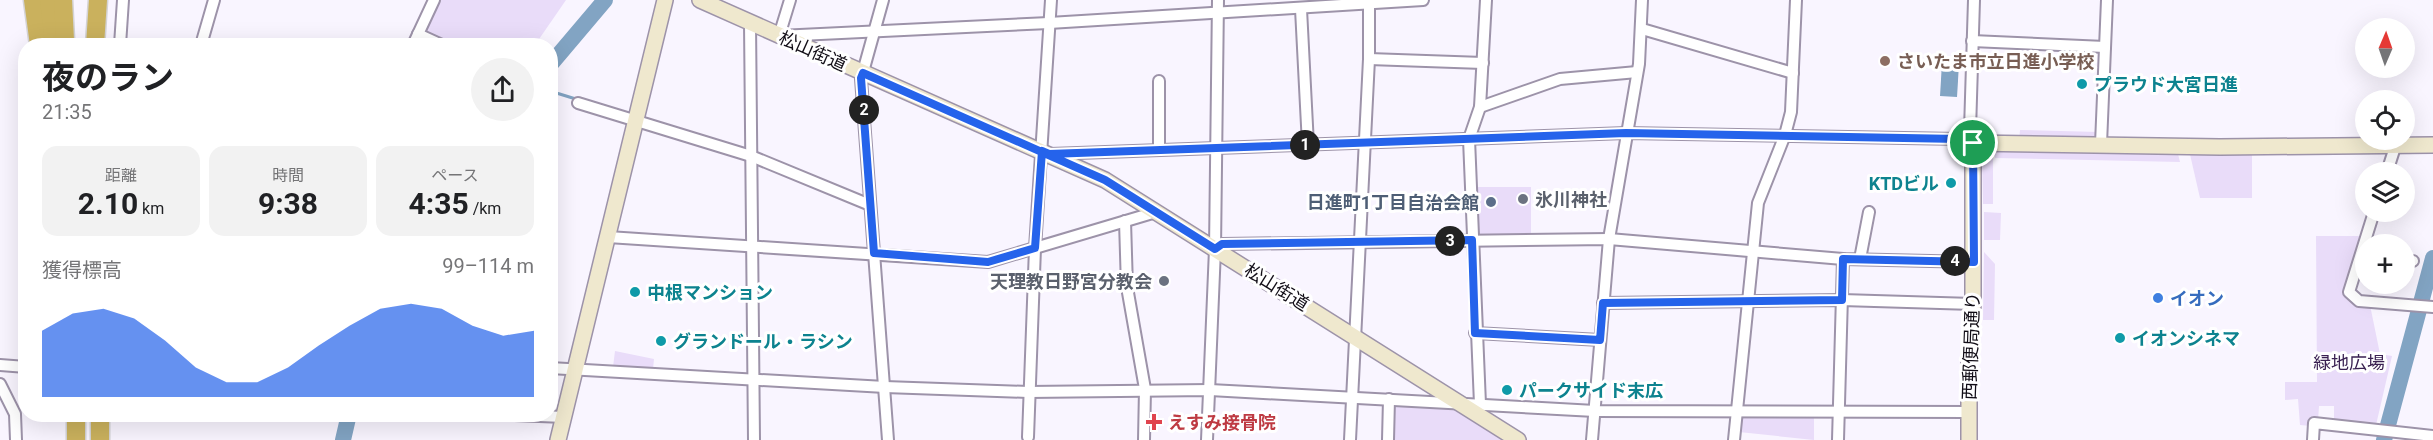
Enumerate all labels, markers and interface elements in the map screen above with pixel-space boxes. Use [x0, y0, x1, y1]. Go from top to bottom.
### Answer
north arrow [2355, 18, 2415, 78]
map controls [2355, 18, 2415, 294]
street label: 松山街道 [776, 27, 850, 75]
place label: さいたま市立日進小学校 [1897, 51, 2094, 72]
marker: さいたま市立日進小学校 [1878, 54, 1892, 68]
text: 夜のラン [42, 58, 174, 97]
button: share [471, 58, 534, 121]
place label: プラウド大宮日進 [2094, 74, 2238, 95]
marker: プラウド大宮日進 [2075, 77, 2089, 91]
button: locate [2355, 90, 2415, 150]
pin: 2 [849, 95, 879, 125]
text: 21:35 [42, 100, 92, 124]
text: 2 [859, 100, 869, 119]
pin [1947, 117, 1998, 168]
icon: arrive [1956, 126, 1989, 159]
pin: 1 [1290, 130, 1320, 160]
text: 1 [1300, 135, 1310, 154]
button: layers [2355, 162, 2415, 222]
text: 距離 [105, 166, 137, 185]
text: 時間 [272, 166, 304, 185]
text: ペース [431, 166, 479, 185]
place label: KTDビル [1869, 173, 1939, 194]
marker: KTDビル [1944, 176, 1958, 190]
text: 2.10 [78, 186, 138, 221]
text: 9:38 [258, 186, 318, 221]
text: 4:35 [409, 186, 469, 221]
place label: 氷川神社 [1535, 189, 1607, 210]
place label: 日進町1丁目自治会館 [1307, 192, 1479, 213]
marker: 氷川神社 [1516, 192, 1530, 206]
marker: 日進町1丁目自治会館 [1484, 195, 1498, 209]
text: km [138, 199, 164, 218]
text: /km [469, 199, 501, 218]
pin: 3 [1435, 226, 1465, 256]
text: 3 [1445, 231, 1455, 250]
button: + [2355, 234, 2415, 294]
pin: 4 [1940, 246, 1970, 276]
text: 4 [1950, 251, 1960, 270]
text: 99–114 m [442, 254, 534, 278]
text: 獲得標高 [42, 258, 122, 282]
street label: 松山街道 [1241, 259, 1313, 315]
place label: 天理教日野宮分教会 [990, 271, 1152, 292]
marker: 天理教日野宮分教会 [1157, 274, 1171, 288]
place label: 中根マンション [647, 282, 773, 303]
marker: 中根マンション [628, 285, 642, 299]
place label: イオン [2170, 288, 2224, 309]
marker: イオン [2151, 291, 2165, 305]
street label: 西郵便局通り [1959, 292, 1983, 400]
place label: イオンシネマ [2132, 328, 2240, 349]
place label: グランドール・ラシン [673, 331, 853, 352]
marker: イオンシネマ [2113, 331, 2127, 345]
marker: グランドール・ラシン [654, 334, 668, 348]
park label: 緑地広場 [2313, 352, 2385, 373]
place label: パークサイド末広 [1519, 380, 1663, 401]
marker: パークサイド末広 [1500, 383, 1514, 397]
place label: えすみ接骨院 [1168, 412, 1276, 433]
marker: えすみ接骨院 [1145, 413, 1163, 431]

